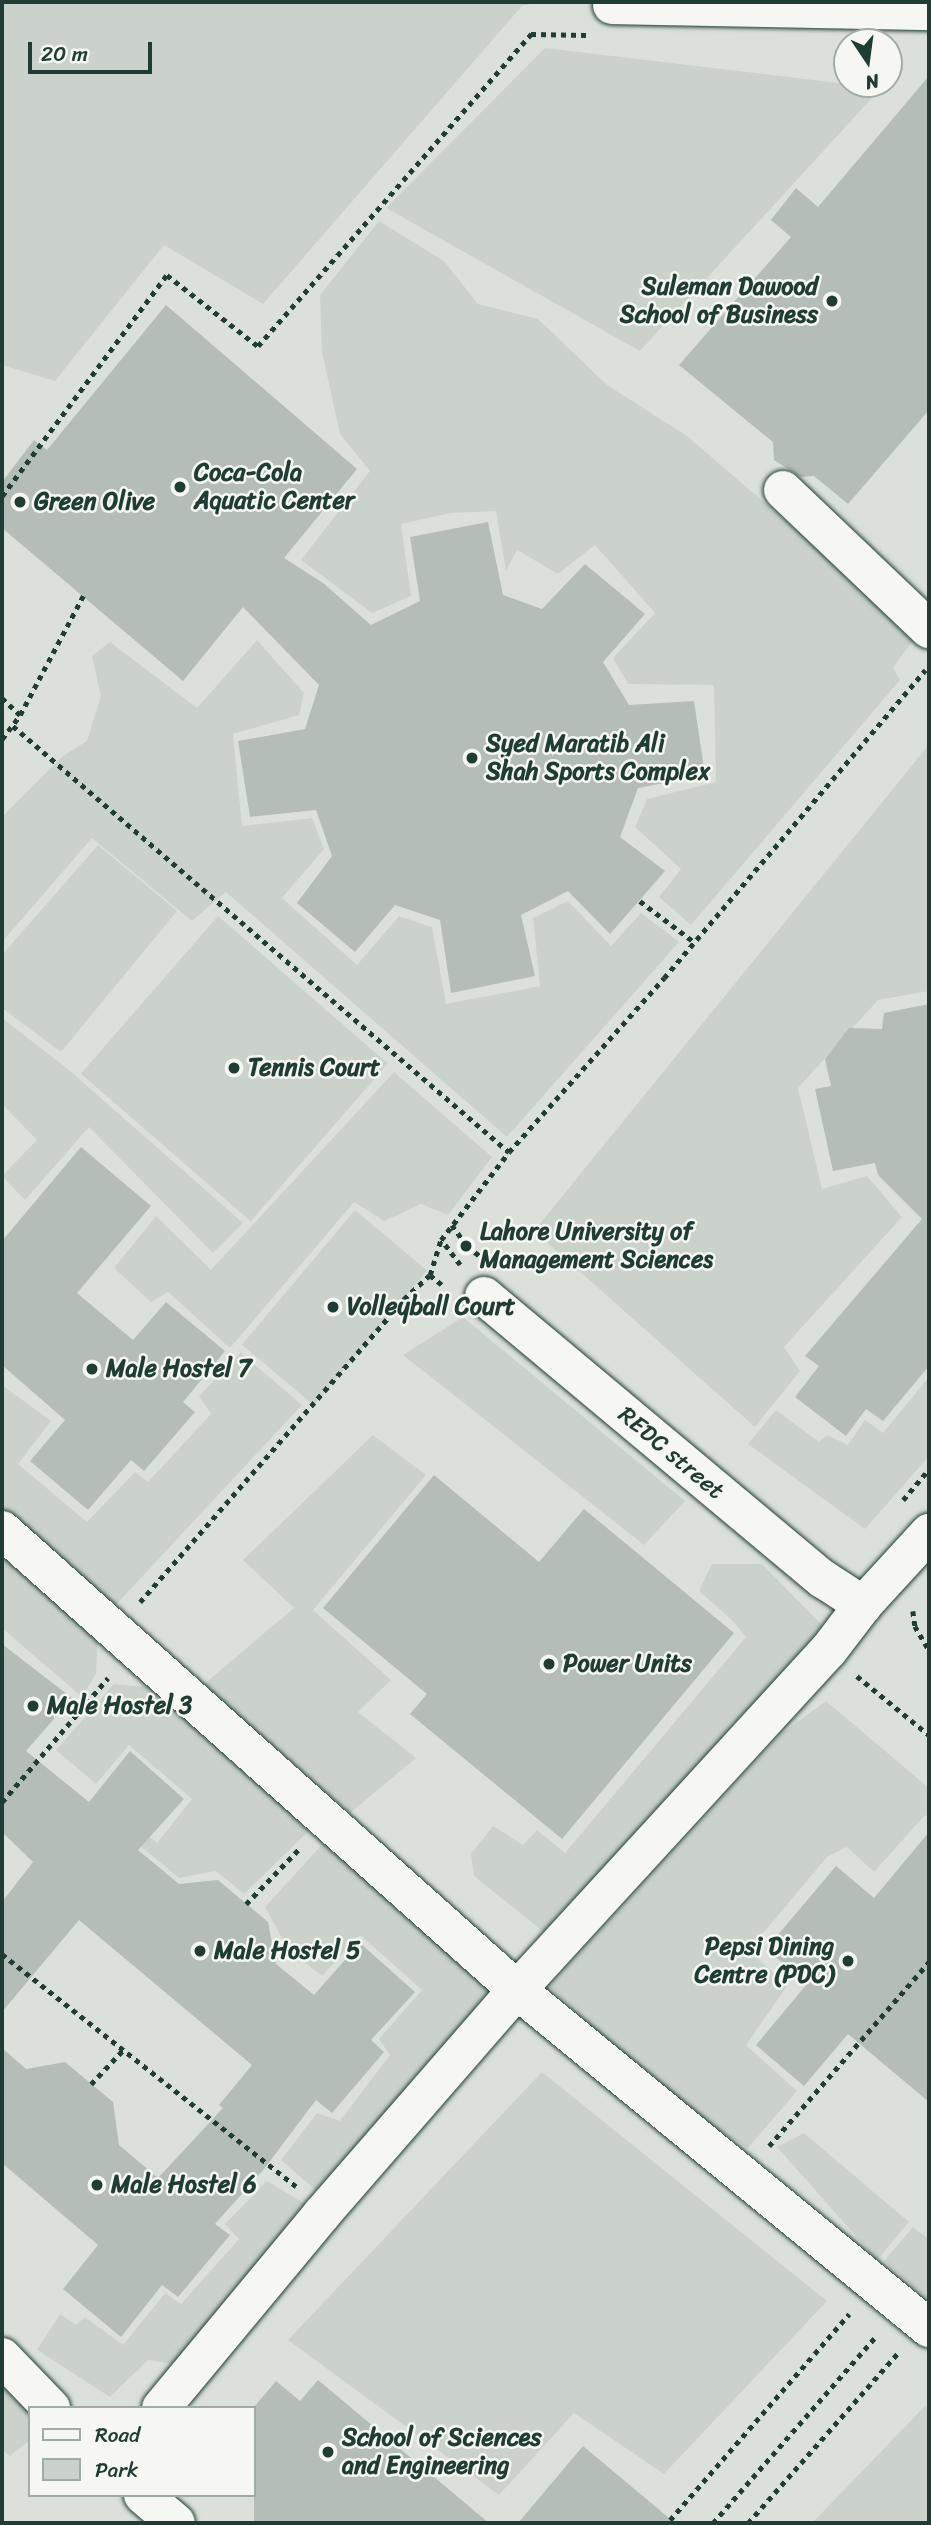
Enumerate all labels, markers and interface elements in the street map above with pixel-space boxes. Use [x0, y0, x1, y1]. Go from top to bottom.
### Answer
scale bar [32, 28, 156, 72]
north arrow [833, 28, 903, 98]
text: 20 m [41, 35, 88, 73]
text: N [862, 64, 883, 100]
place label: Suleman Dawood School of Business [621, 273, 818, 329]
marker: Suleman Dawood School of Business [824, 293, 840, 309]
place label: Coca-Cola Aquatic Center [194, 459, 355, 515]
marker: Coca-Cola Aquatic Center [172, 479, 188, 495]
place label: Green Olive [34, 488, 155, 516]
marker: Green Olive [12, 494, 28, 510]
place label: Syed Maratib Ali Shah Sports Complex [486, 730, 711, 786]
marker: Syed Maratib Ali Shah Sports Complex [464, 750, 480, 766]
place label: Tennis Court [248, 1054, 380, 1082]
marker: Tennis Court [226, 1060, 242, 1076]
place label: Lahore University of Management Sciences [480, 1218, 714, 1274]
marker: Lahore University of Management Sciences [458, 1238, 474, 1254]
place label: Volleyball Court [347, 1293, 515, 1321]
marker: Volleyball Court [325, 1299, 341, 1315]
place label: Male Hostel 7 [106, 1355, 253, 1383]
marker: Male Hostel 7 [84, 1361, 100, 1377]
street label: REDC street [612, 1400, 730, 1506]
place label: Power Units [563, 1650, 691, 1678]
marker: Power Units [541, 1656, 557, 1672]
place label: Male Hostel 3 [47, 1692, 193, 1720]
marker: Male Hostel 3 [25, 1698, 41, 1714]
place label: Pepsi Dining Centre (PDC) [695, 1933, 834, 1989]
place label: Male Hostel 5 [214, 1937, 362, 1965]
marker: Male Hostel 5 [192, 1943, 208, 1959]
marker: Pepsi Dining Centre (PDC) [840, 1953, 856, 1969]
place label: Male Hostel 6 [111, 2171, 258, 2199]
marker: Male Hostel 6 [89, 2177, 105, 2193]
legend [28, 2406, 256, 2497]
text: Road [95, 2416, 140, 2454]
place label: School of Sciences and Engineering [342, 2424, 542, 2480]
marker: School of Sciences and Engineering [320, 2444, 336, 2460]
text: Park [95, 2451, 138, 2489]

